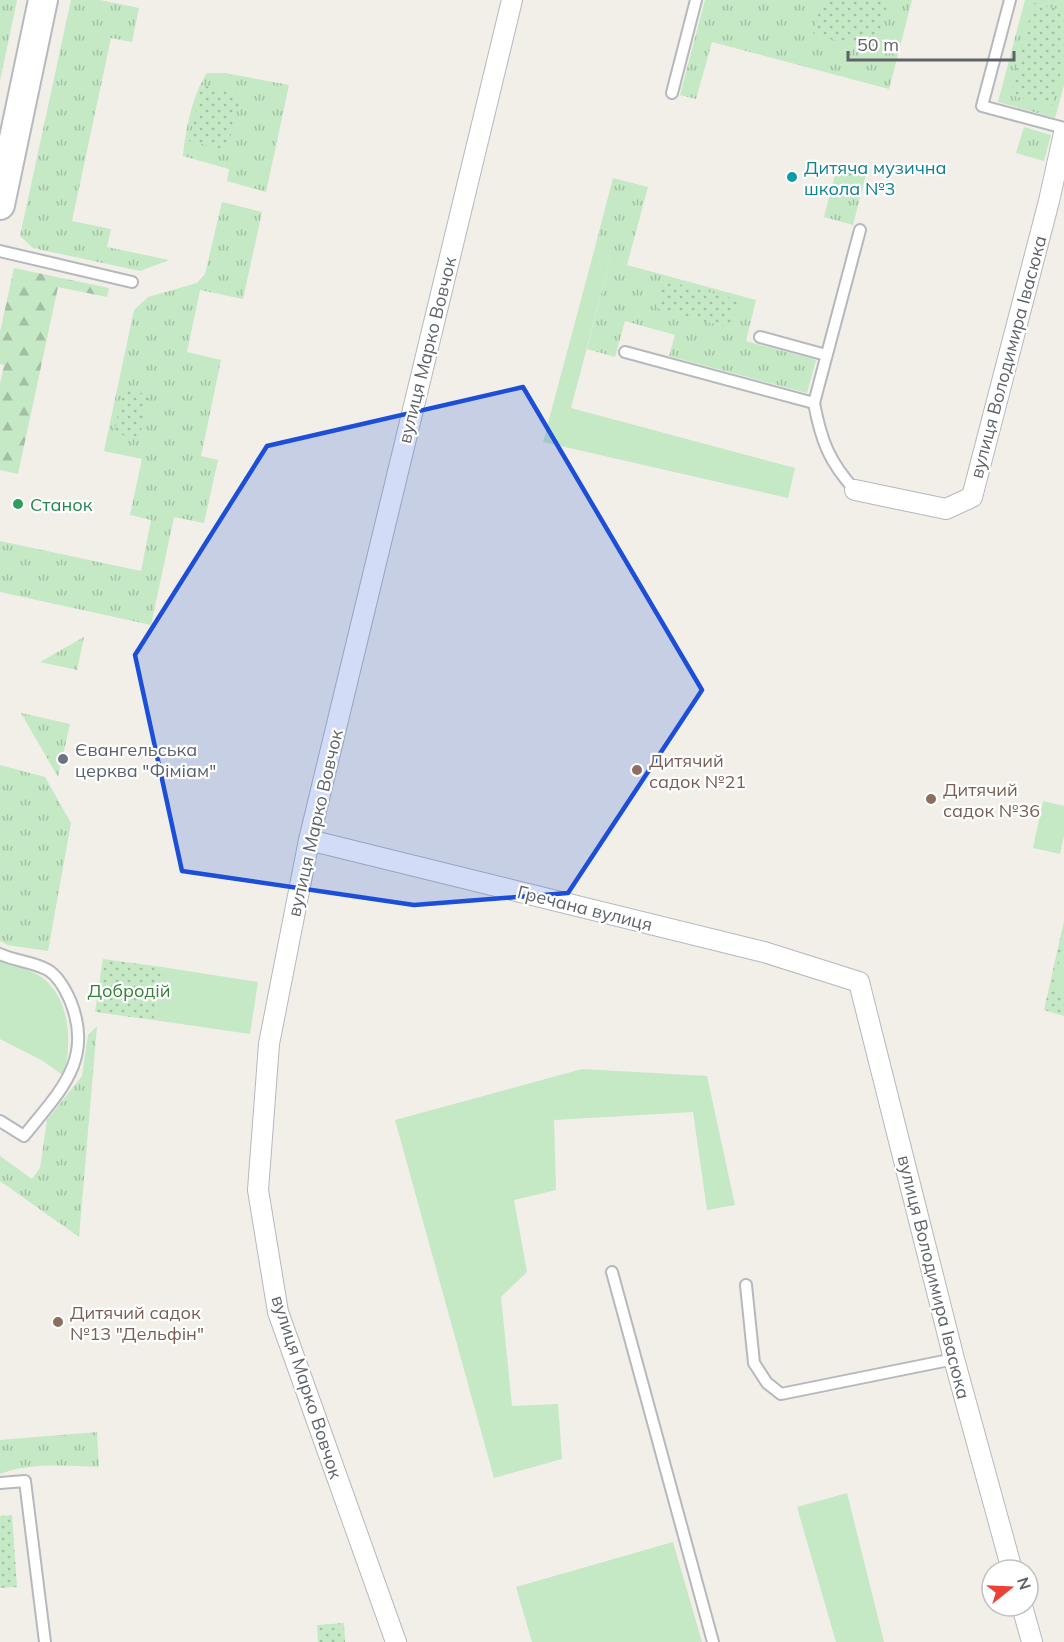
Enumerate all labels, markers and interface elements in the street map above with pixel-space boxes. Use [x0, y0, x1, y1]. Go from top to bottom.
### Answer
scale bar [848, 24, 1014, 62]
text: 50 m [857, 33, 899, 56]
place label: Дитяча музична школа №3 [804, 156, 947, 200]
marker: Дитяча музична школа №3 [785, 170, 799, 184]
street label: вулиця Володимира Івасюка [964, 233, 1052, 481]
street label: вулиця Марко Вовчок [393, 254, 461, 446]
place label: Станок [30, 493, 93, 516]
marker: Станок [11, 497, 25, 511]
street label: вулиця Марко Вовчок [282, 727, 348, 919]
place label: Євангельська церква "Фіміам" [75, 738, 216, 782]
place label: Дитячий садок №21 [649, 749, 746, 793]
marker: Євангельська церква "Фіміам" [56, 752, 70, 766]
marker: Дитячий садок №21 [630, 763, 644, 777]
place label: Дитячий садок №36 [943, 778, 1040, 822]
marker: Дитячий садок №36 [924, 792, 938, 806]
street label: Гречана вулиця [515, 880, 655, 936]
park label: Добродій [88, 979, 170, 1002]
street label: вулиця Володимира Івасюка [893, 1153, 975, 1401]
street label: вулиця Марко Вовчок [266, 1292, 348, 1482]
place label: Дитячий садок №13 "Дельфін" [70, 1301, 204, 1345]
marker: Дитячий садок №13 "Дельфін" [51, 1315, 65, 1329]
north arrow [980, 1558, 1040, 1618]
text: N [1013, 1575, 1036, 1592]

